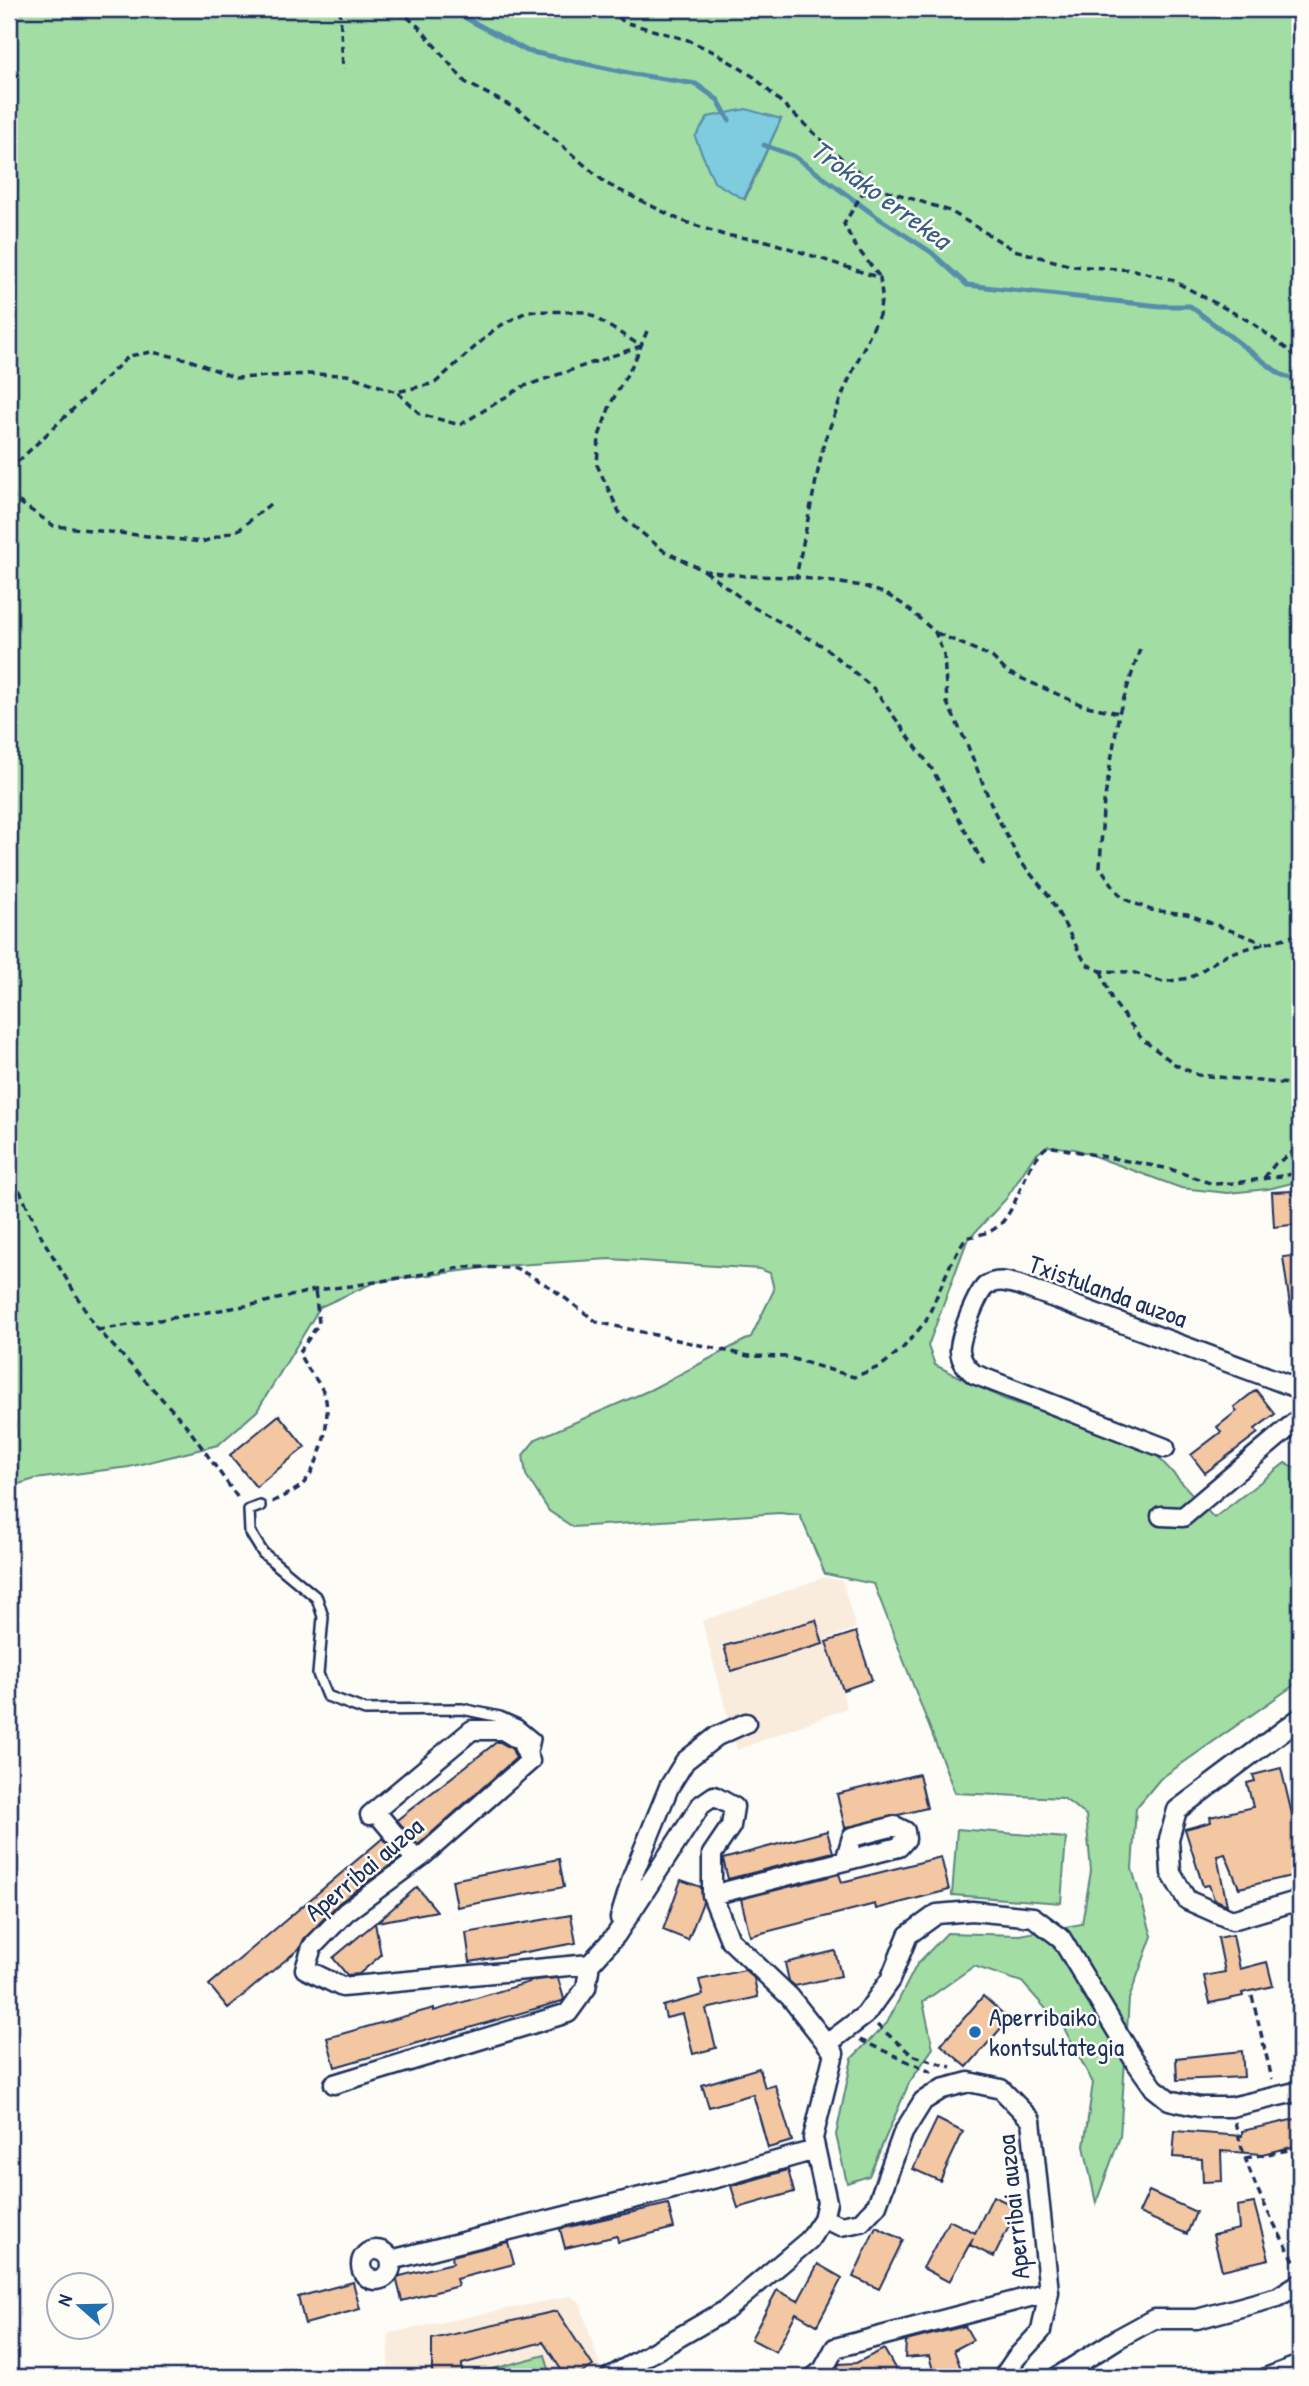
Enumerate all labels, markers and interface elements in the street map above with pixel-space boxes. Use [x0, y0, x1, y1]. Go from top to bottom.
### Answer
water label: Trokako errekea [803, 130, 961, 260]
street label: Txistulanda auzoa [1024, 1246, 1192, 1335]
street label: Aperribai auzoa [297, 1809, 431, 1929]
place label: Aperribaiko kontsultategia [989, 1999, 1124, 2064]
marker: Aperribaiko kontsultategia [967, 2024, 983, 2040]
street label: Aperribai auzoa [988, 2133, 1037, 2281]
north arrow [46, 2270, 116, 2340]
text: N [50, 2291, 78, 2309]

